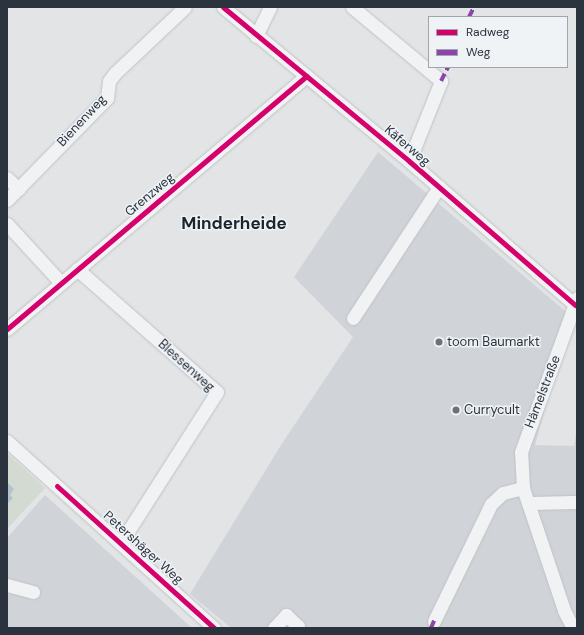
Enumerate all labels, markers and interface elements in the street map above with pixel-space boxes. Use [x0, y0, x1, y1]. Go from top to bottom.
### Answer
legend [428, 16, 568, 68]
text: Radweg [466, 24, 509, 40]
text: Weg [466, 44, 490, 60]
street label: Bienenweg [54, 92, 110, 150]
street label: Käferweg [381, 122, 433, 170]
street label: Grenzweg [122, 170, 178, 220]
district label: Minderheide [181, 214, 287, 234]
place label: toom Baumarkt [447, 334, 540, 350]
street label: Blessenweg [155, 337, 217, 395]
marker: toom Baumarkt [434, 337, 444, 347]
street label: Hämelstraße [522, 353, 564, 431]
place label: Currycult [464, 402, 520, 418]
marker: Currycult [451, 405, 461, 415]
street label: Petershäger Weg [100, 508, 186, 588]

